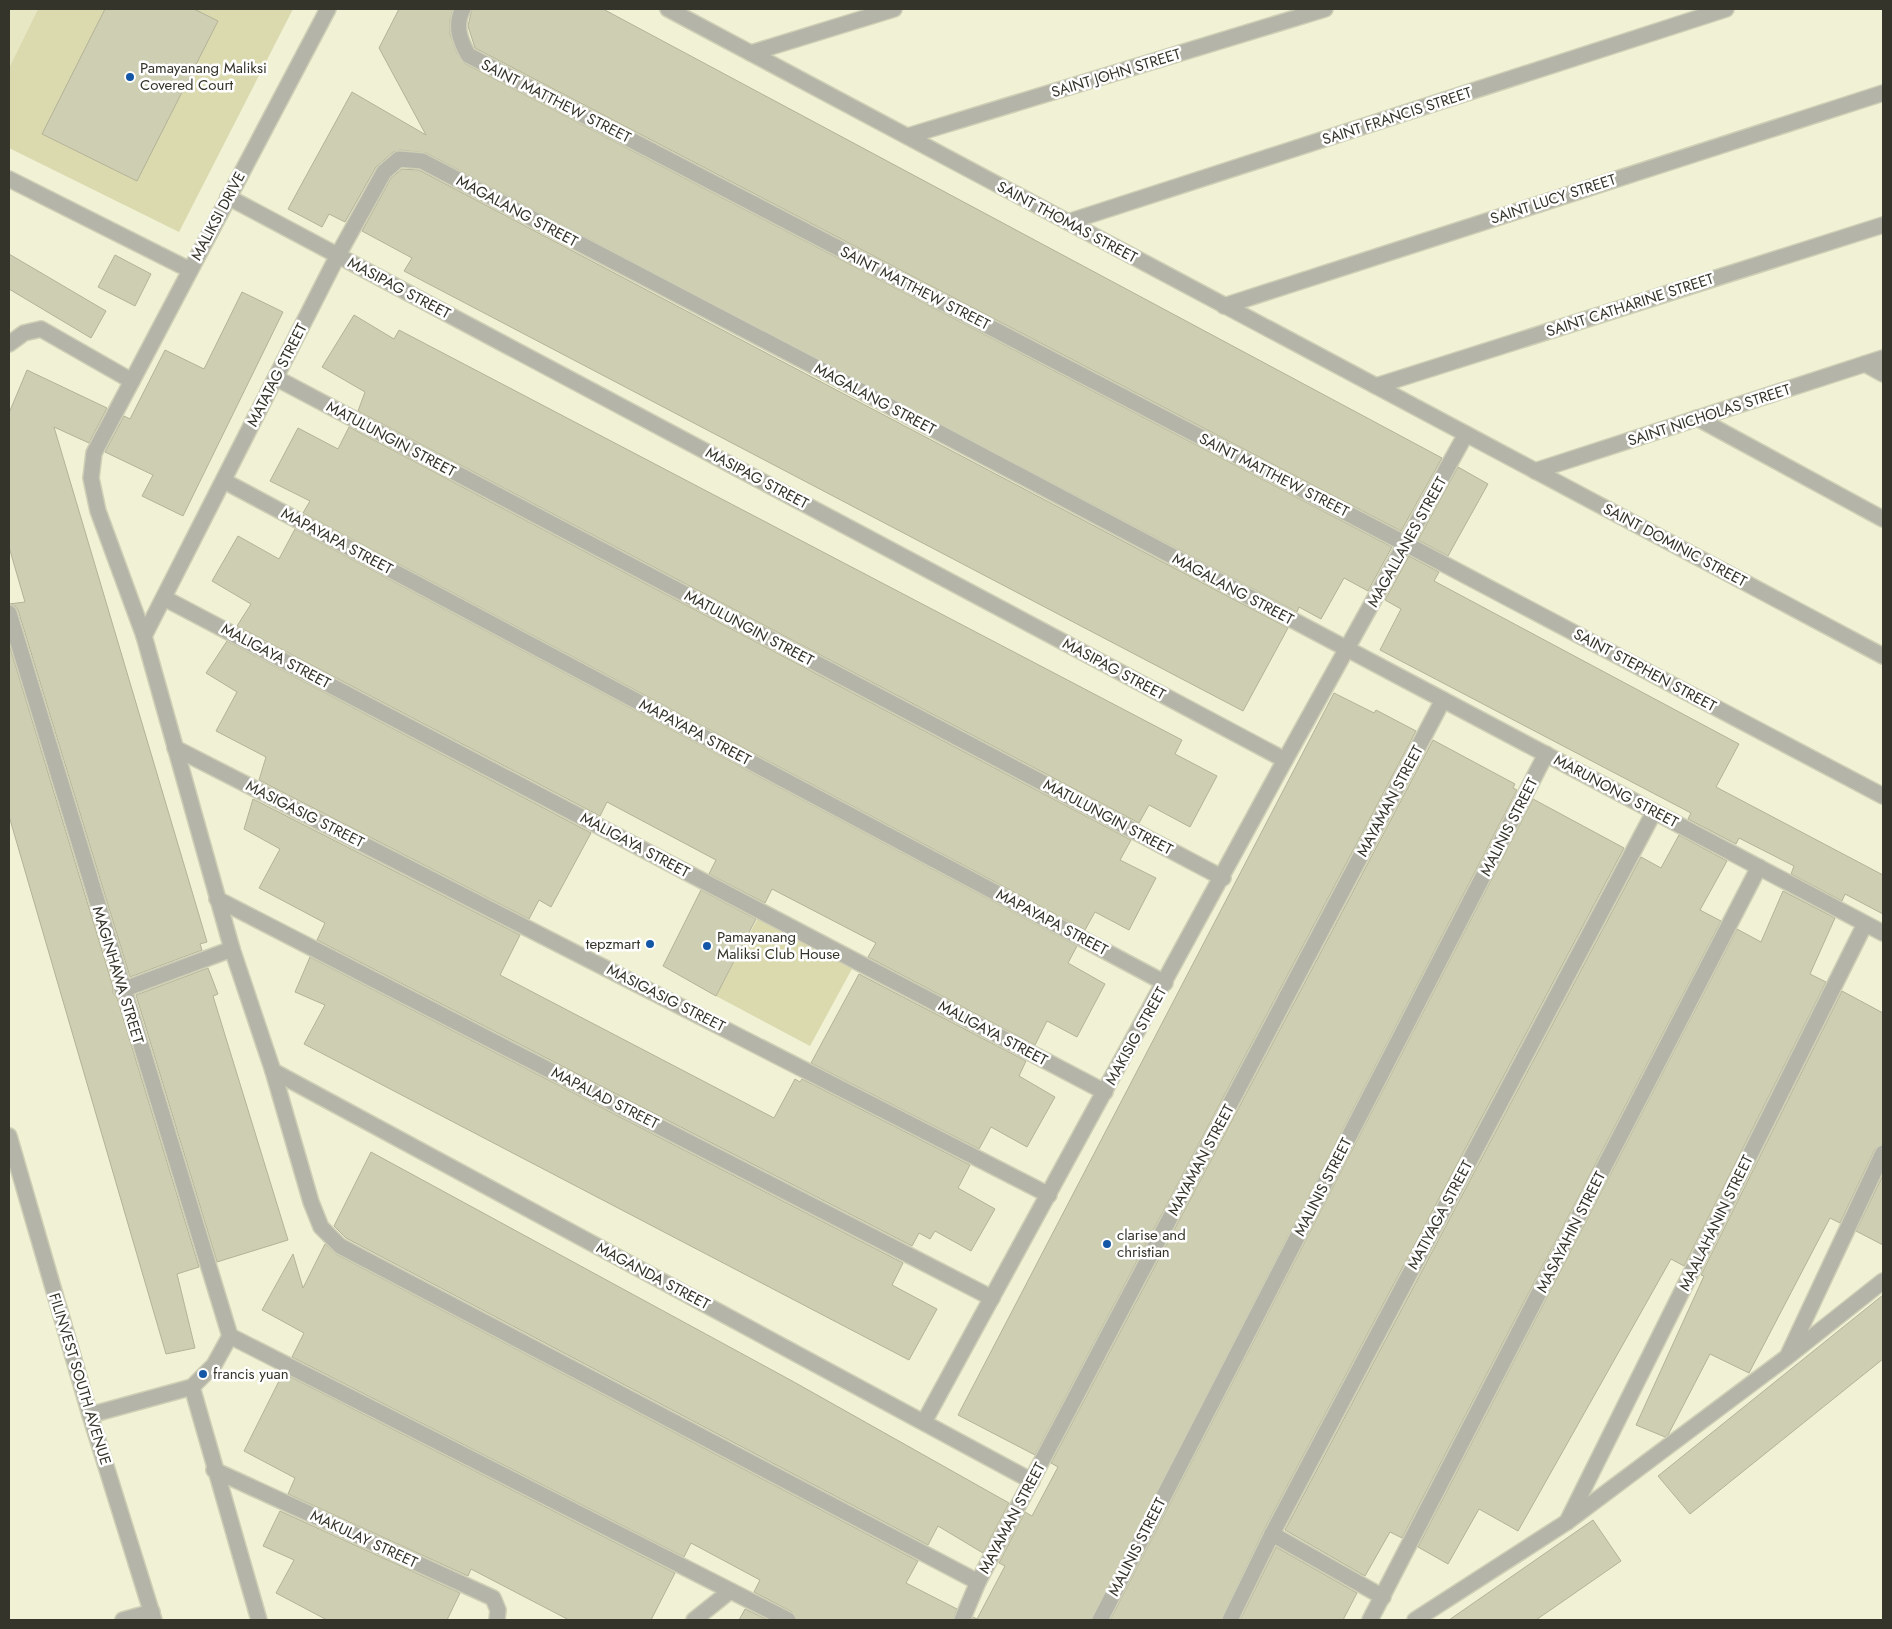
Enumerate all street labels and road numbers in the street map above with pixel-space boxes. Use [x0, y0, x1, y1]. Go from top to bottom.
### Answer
street label: SAINT JOHN STREET [1049, 43, 1183, 103]
street label: SAINT MATTHEW STREET [477, 54, 635, 148]
street label: SAINT FRANCIS STREET [1319, 81, 1475, 151]
street label: MALIKSI DRIVE [185, 168, 251, 264]
street label: SAINT LUCY STREET [1487, 168, 1619, 230]
street label: MAGALANG STREET [452, 170, 582, 252]
street label: SAINT THOMAS STREET [993, 176, 1141, 268]
street label: SAINT MATTHEW STREET [836, 241, 994, 335]
street label: MASIPAG STREET [344, 252, 454, 324]
street label: SAINT CATHARINE STREET [1543, 268, 1717, 342]
street label: MATATAG STREET [241, 319, 313, 431]
street label: MAGALANG STREET [810, 358, 940, 440]
street label: SAINT NICHOLAS STREET [1625, 378, 1793, 452]
street label: MATULUNGIN STREET [322, 396, 460, 482]
street label: SAINT MATTHEW STREET [1195, 428, 1353, 522]
street label: MASIPAG STREET [702, 442, 812, 514]
street label: MAGALLANES STREET [1362, 473, 1452, 611]
street label: SAINT DOMINIC STREET [1599, 498, 1751, 592]
street label: MAPAYAPA STREET [277, 502, 397, 580]
street label: MAGALANG STREET [1168, 548, 1298, 630]
street label: MATULUNGIN STREET [680, 585, 818, 671]
street label: MALIGAYA STREET [217, 618, 335, 694]
street label: SAINT STEPHEN STREET [1570, 623, 1720, 717]
street label: MASIPAG STREET [1059, 633, 1169, 705]
street label: MAPAYAPA STREET [635, 693, 755, 771]
street label: MAYAMAN STREET [1351, 741, 1429, 860]
street label: MARUNONG STREET [1550, 749, 1682, 833]
street label: MATULUNGIN STREET [1039, 774, 1177, 860]
street label: MALINIS STREET [1475, 774, 1543, 880]
street label: MASIGASIG STREET [242, 775, 368, 853]
street label: MALIGAYA STREET [576, 807, 694, 883]
street label: MAPAYAPA STREET [992, 883, 1112, 961]
street label: MAGINHAWA STREET [87, 904, 149, 1046]
street label: MASIGASIG STREET [603, 959, 729, 1037]
street label: MAKISIG STREET [1100, 983, 1172, 1089]
street label: MALIGAYA STREET [934, 995, 1052, 1071]
street label: MAPALAD STREET [547, 1061, 663, 1135]
street label: MAYAMAN STREET [1162, 1100, 1240, 1219]
street label: MALINIS STREET [1289, 1134, 1357, 1240]
street label: MAALAHANIN STREET [1674, 1151, 1758, 1295]
street label: MATIYAGA STREET [1402, 1157, 1478, 1273]
street label: MASAYAHIN STREET [1531, 1167, 1611, 1296]
street label: MAGANDA STREET [592, 1237, 714, 1315]
street label: FILINVEST SOUTH AVENUE [43, 1290, 117, 1468]
street label: MAYAMAN STREET [973, 1458, 1051, 1577]
street label: MALINIS STREET [1103, 1494, 1171, 1600]
street label: MAKULAY STREET [307, 1505, 421, 1573]

